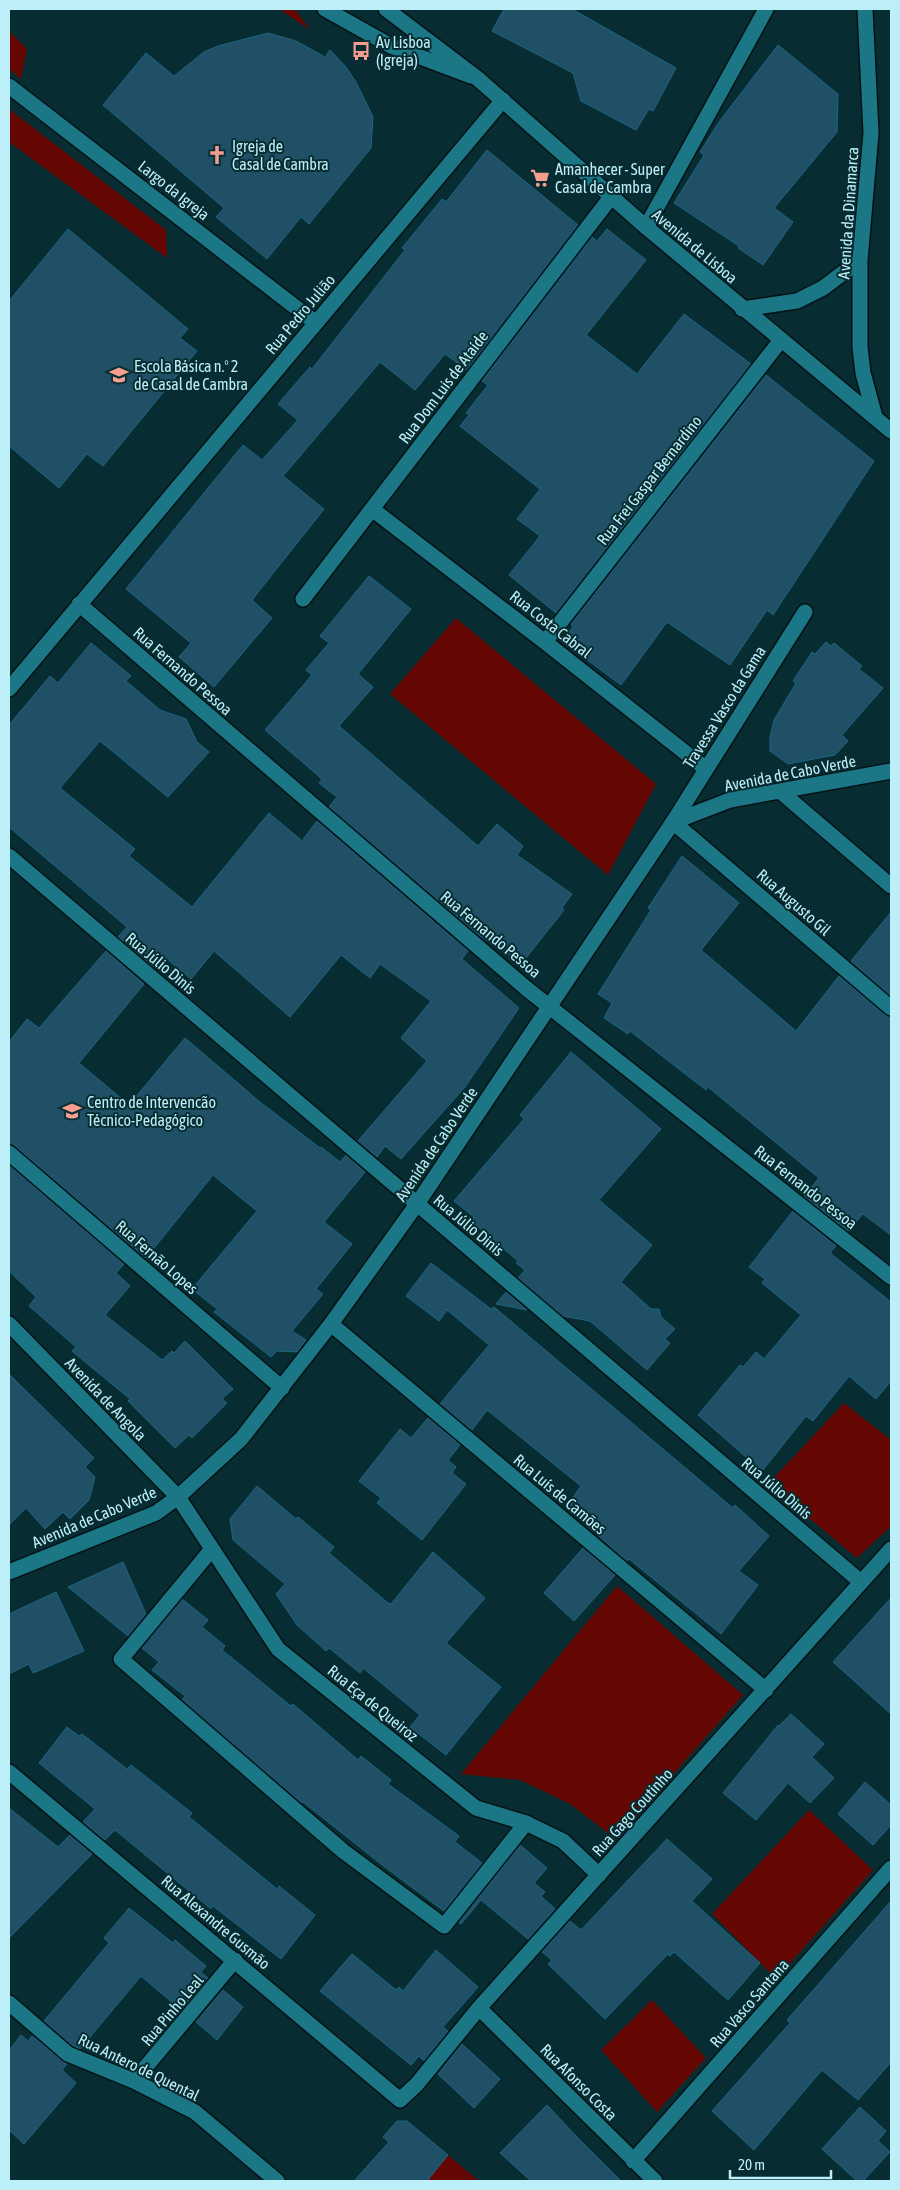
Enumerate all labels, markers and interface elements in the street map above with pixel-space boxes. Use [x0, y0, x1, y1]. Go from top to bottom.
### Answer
place label: Av Lisboa (Igreja) [376, 33, 431, 70]
bus stop icon: Av Lisboa (Igreja) [350, 40, 372, 62]
place label: Igreja de Casal de Cambra [232, 137, 329, 173]
church icon: Igreja de Casal de Cambra [206, 144, 228, 166]
street label: Avenida da Dinamarca [834, 146, 862, 280]
street label: Largo da Igreja [134, 157, 213, 224]
place label: Amanhecer - Super Casal de Cambra [555, 160, 665, 196]
supermarket icon: Amanhecer - Super Casal de Cambra [529, 167, 551, 189]
street label: Avenida de Lisboa [649, 205, 741, 287]
street label: Rua Pedro Julião [262, 271, 338, 357]
street label: Rua Dom Luis de Ataíde [395, 327, 491, 447]
place label: Escola Básica n.º 2 de Casal de Cambra [134, 357, 248, 393]
school or university icon: Escola Básica n.º 2 de Casal de Cambra [108, 364, 130, 386]
street label: Rua Frei Gaspar Bernardino [593, 412, 706, 549]
street label: Rua Costa Cabral [507, 587, 596, 662]
street label: Rua Fernando Pessoa [130, 623, 236, 719]
street label: Travessa Vasco da Gama [679, 643, 769, 771]
street label: Avenida de Cabo Verde [723, 751, 857, 795]
street label: Rua Augusto Gil [753, 865, 835, 940]
street label: Rua Fernando Pessoa [437, 887, 545, 981]
street label: Rua Júlio Dinis [122, 929, 200, 998]
street label: Avenida de Cabo Verde [391, 1084, 481, 1204]
place label: Centro de Intervencão Técnico-Pedagógico [87, 1093, 216, 1130]
school or university icon: Centro de Intervencão Técnico-Pedagógico [61, 1100, 83, 1122]
street label: Rua Fernando Pessoa [751, 1141, 861, 1233]
street label: Rua Júlio Dinis [430, 1191, 508, 1260]
street label: Rua Fernão Lopes [112, 1217, 202, 1298]
street label: Avenida de Angola [61, 1354, 150, 1445]
street label: Rua Luís de Camões [510, 1450, 610, 1538]
street label: Rua Júlio Dinis [738, 1454, 816, 1523]
street label: Avenida de Cabo Verde [29, 1483, 159, 1551]
street label: Rua Eça de Queiroz [324, 1661, 422, 1746]
street label: Rua Gago Coutinho [588, 1765, 677, 1860]
street label: Rua Alexandre Gusmão [158, 1871, 274, 1973]
street label: Rua Vasco Santana [706, 1955, 792, 2051]
street label: Rua Pinho Leal [137, 1970, 207, 2049]
street label: Rua Antero de Quental [75, 2030, 203, 2104]
street label: Rua Afonso Costa [537, 2040, 621, 2124]
scale bar [730, 2148, 831, 2180]
text: 20 m [738, 2156, 765, 2173]

